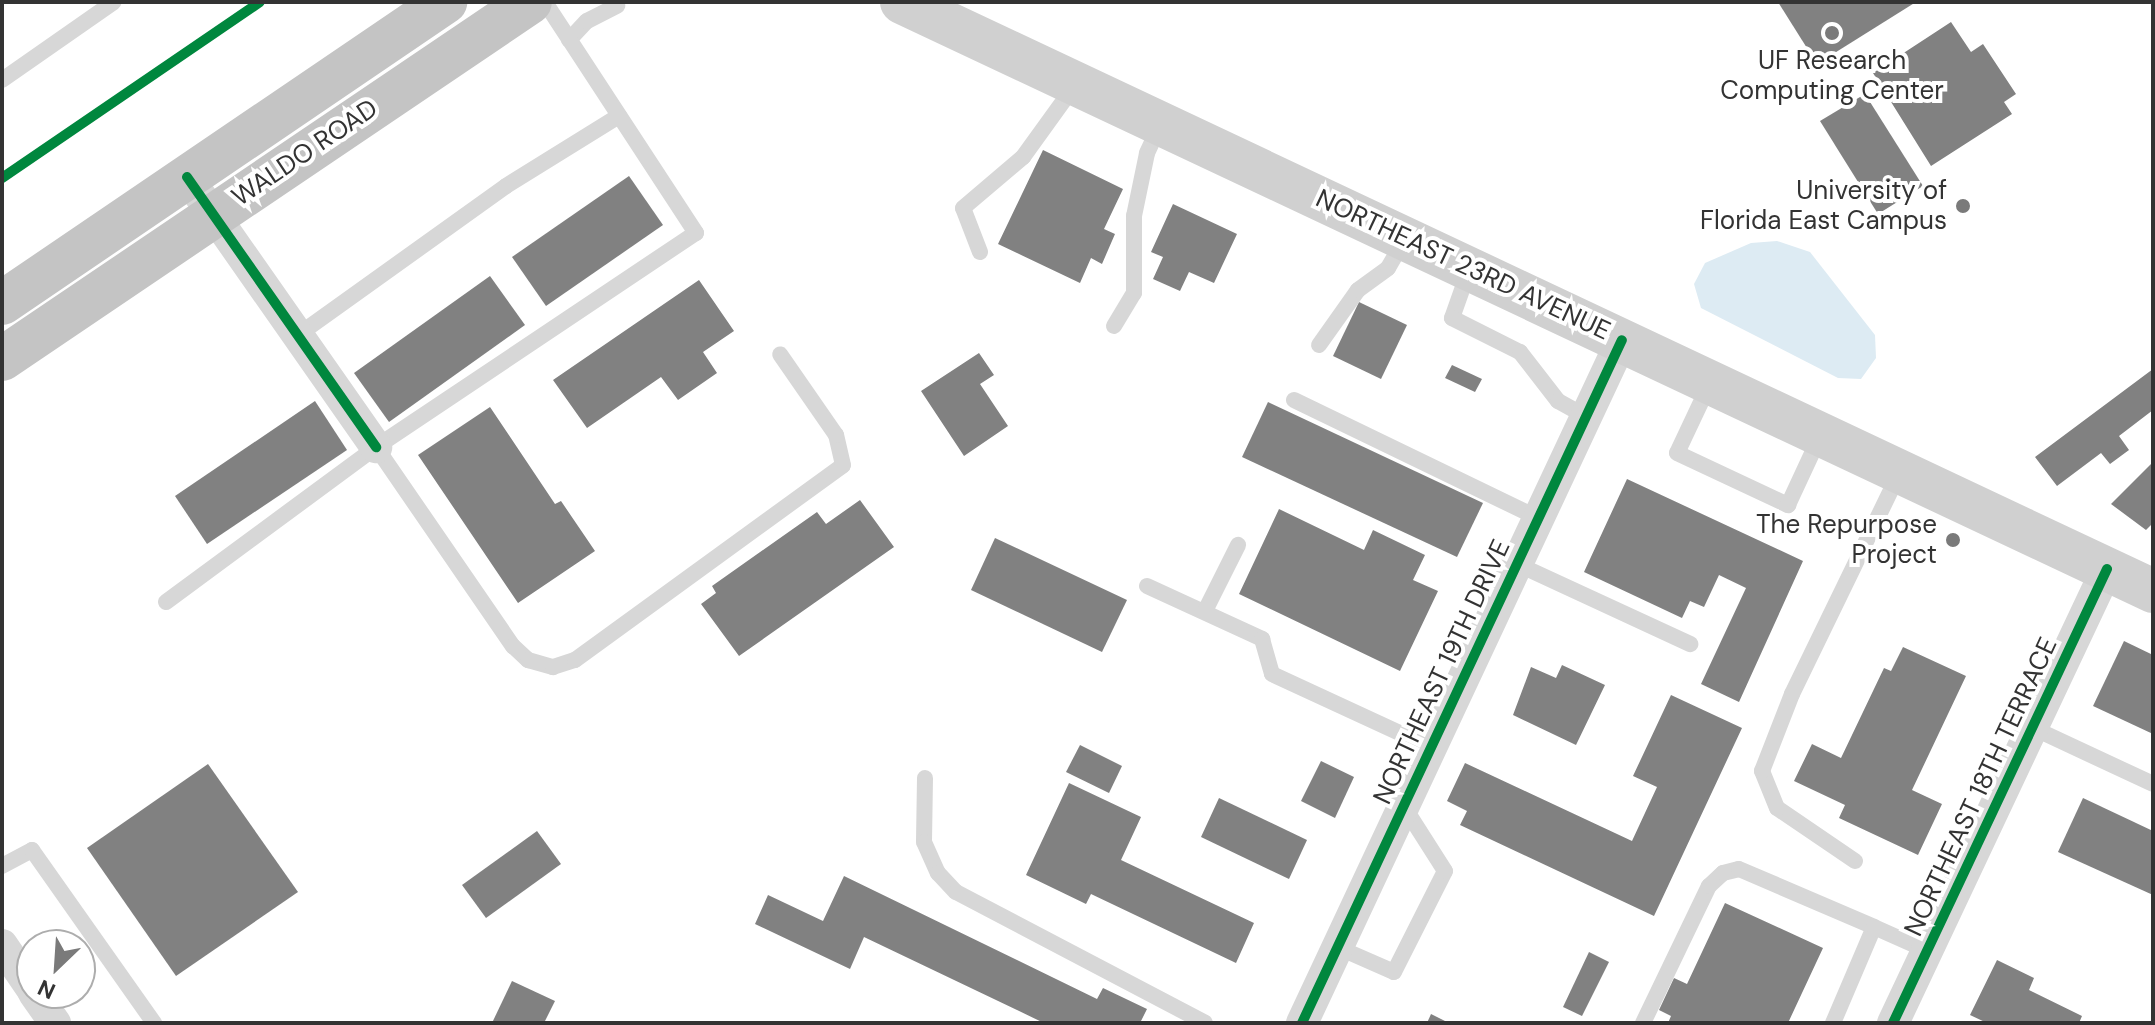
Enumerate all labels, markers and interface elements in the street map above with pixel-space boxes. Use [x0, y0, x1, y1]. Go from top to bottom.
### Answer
marker: UF Research Computing Center [1823, 24, 1841, 42]
place label: UF Research Computing Center [1720, 45, 1944, 106]
street label: WALDO ROAD [226, 93, 384, 213]
place label: University of Florida East Campus [1700, 175, 1947, 236]
street label: NORTHEAST 23RD AVENUE [1311, 183, 1615, 347]
marker: University of Florida East Campus [1954, 197, 1972, 215]
place label: The Repurpose Project [1756, 509, 1937, 570]
marker: The Repurpose Project [1944, 531, 1962, 549]
street label: NORTHEAST 19TH DRIVE [1367, 535, 1517, 809]
street label: NORTHEAST 18TH TERRACE [1898, 633, 2064, 941]
north arrow [16, 929, 96, 1009]
text: N [33, 973, 60, 1006]

